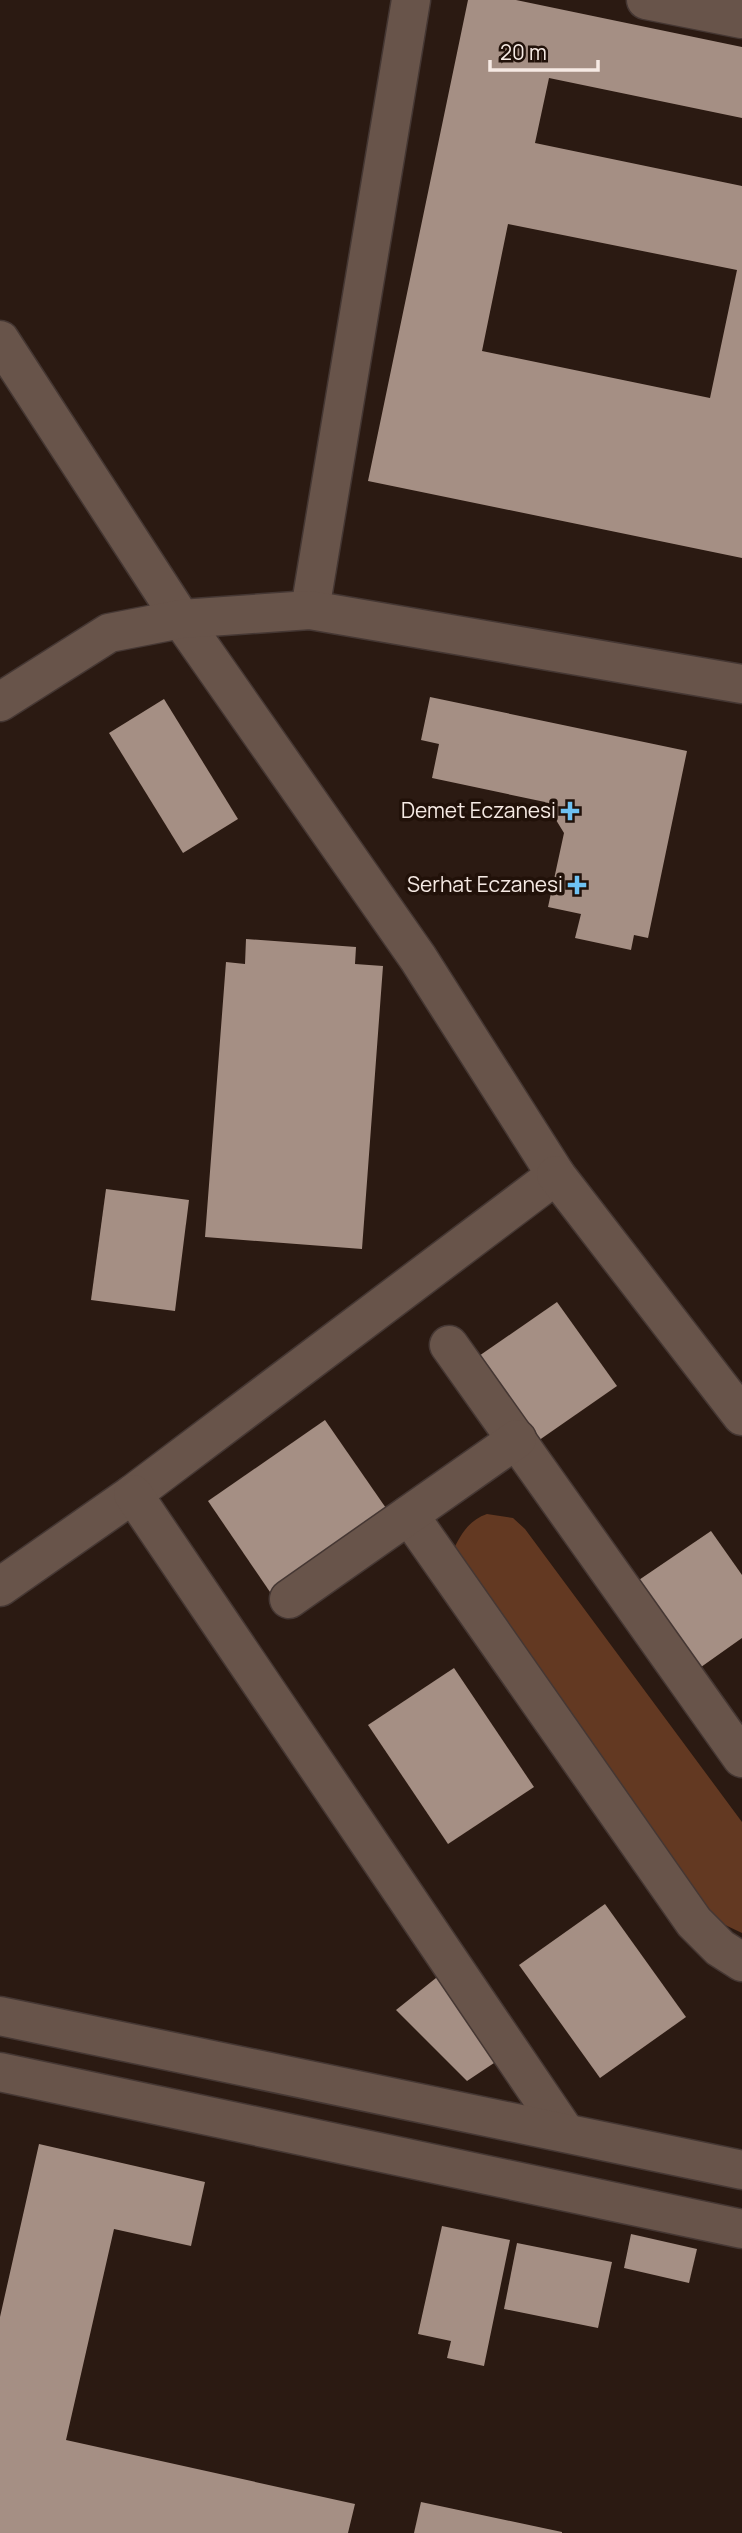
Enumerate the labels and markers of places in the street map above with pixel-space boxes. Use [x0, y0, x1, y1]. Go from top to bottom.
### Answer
place label: Demet Eczanesi [401, 796, 556, 824]
marker: Demet Eczanesi [562, 803, 578, 819]
place label: Serhat Eczanesi [407, 870, 563, 898]
marker: Serhat Eczanesi [569, 877, 585, 893]

